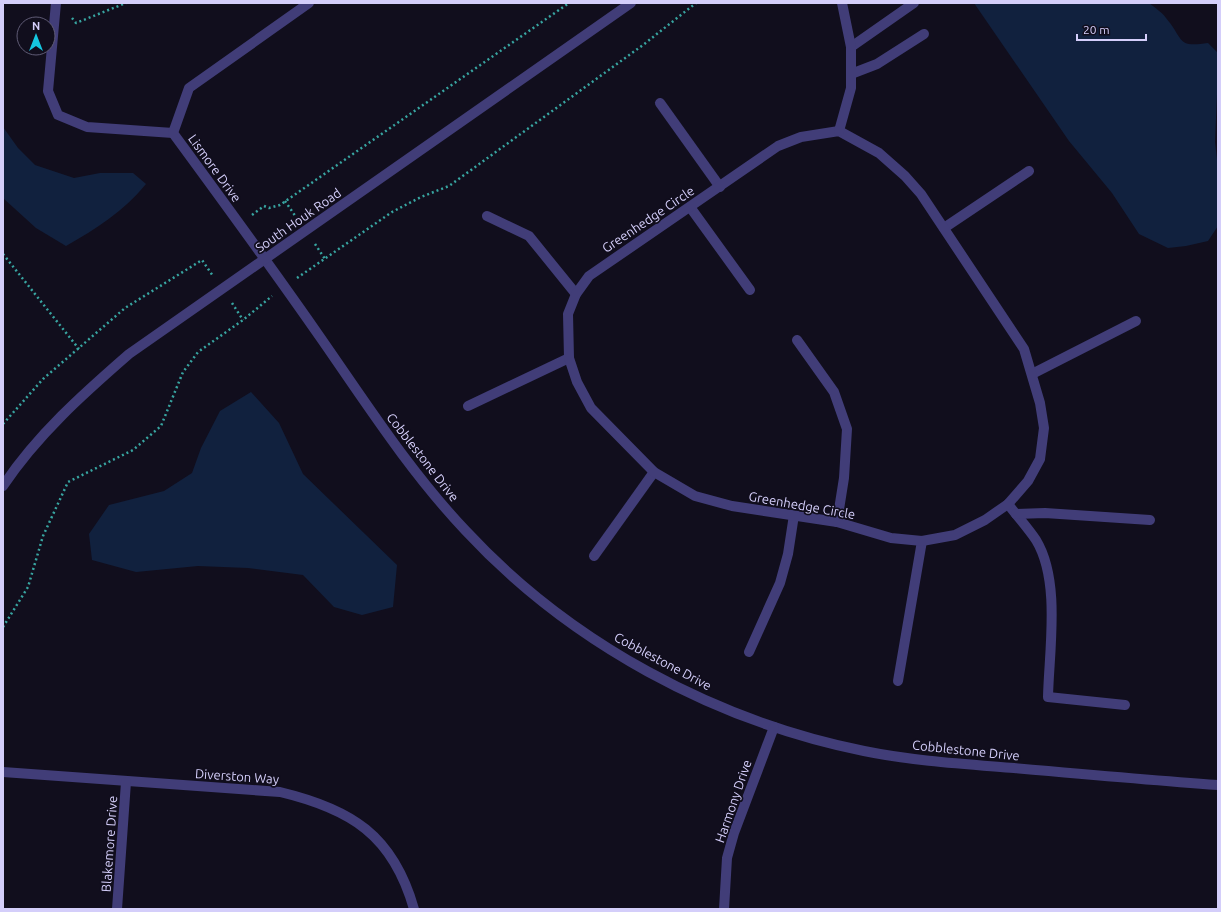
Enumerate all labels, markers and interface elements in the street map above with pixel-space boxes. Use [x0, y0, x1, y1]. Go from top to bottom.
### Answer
north arrow [16, 16, 56, 56]
scale bar [1077, 16, 1146, 42]
text: N [32, 20, 40, 32]
text: 20 m [1083, 23, 1110, 36]
street label: Lismore Drive [186, 132, 244, 204]
street label: Greenhedge Circle [599, 183, 697, 255]
street label: South Houk Road [253, 185, 343, 255]
street label: Cobblestone Drive [384, 410, 462, 504]
street label: Greenhedge Circle [748, 489, 856, 521]
street label: Cobblestone Drive [612, 629, 714, 693]
street label: Cobblestone Drive [912, 737, 1020, 763]
street label: Harmony Drive [712, 758, 754, 844]
street label: Diverston Way [195, 766, 279, 786]
street label: Blakemore Drive [99, 795, 119, 893]

